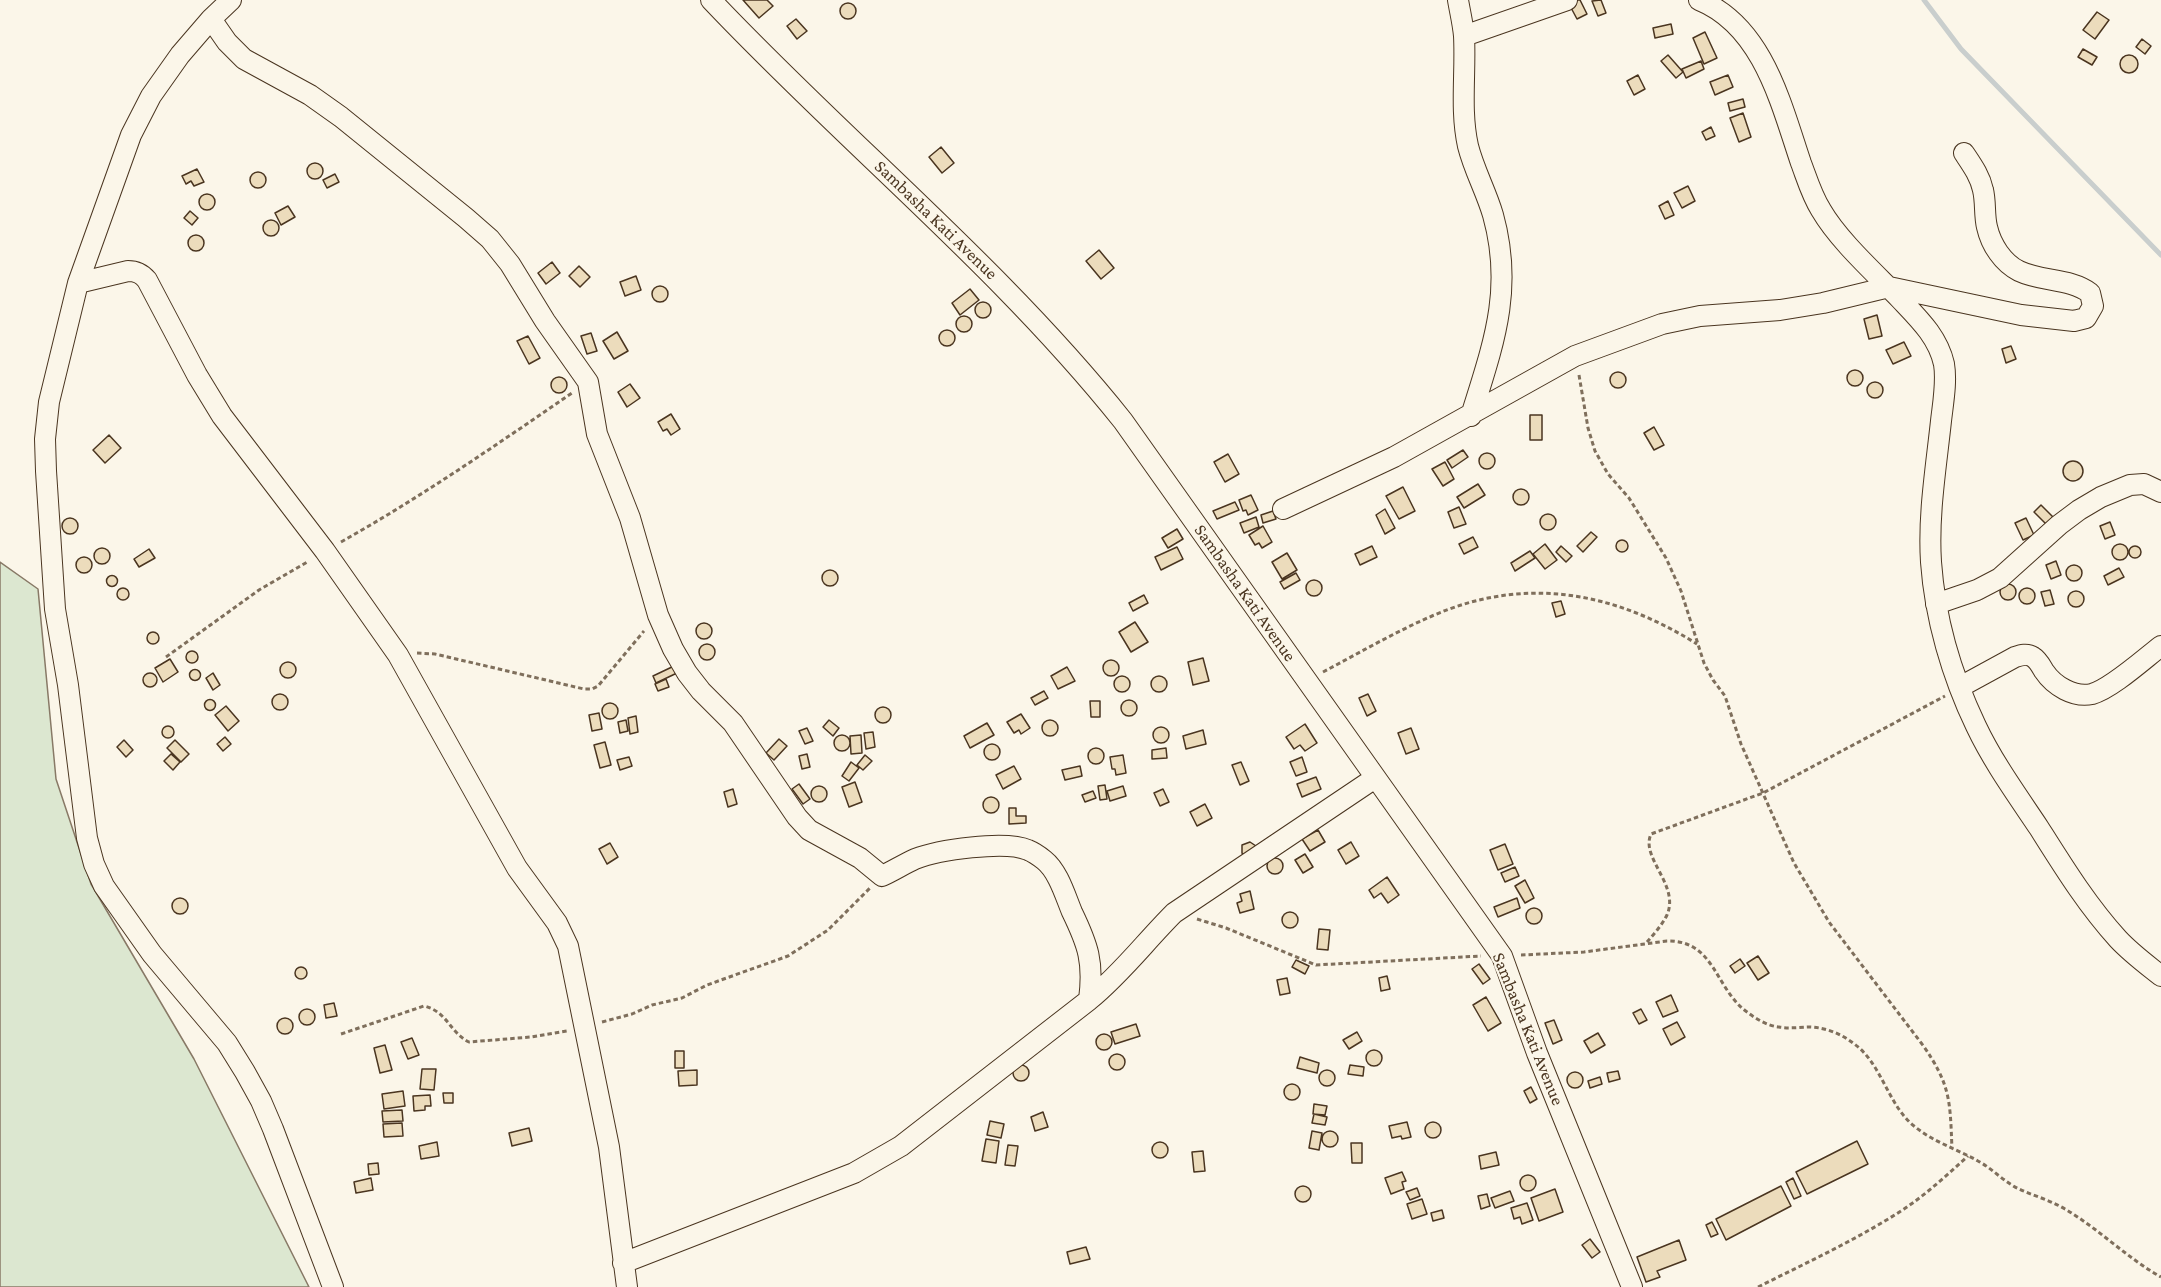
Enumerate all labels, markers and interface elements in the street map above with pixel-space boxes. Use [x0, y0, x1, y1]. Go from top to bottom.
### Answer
street label: Sambasha Kati Avenue [870, 156, 1002, 284]
street label: Sambasha Kati Avenue [1189, 520, 1301, 666]
street label: Sambasha Kati Avenue [1487, 949, 1569, 1109]

